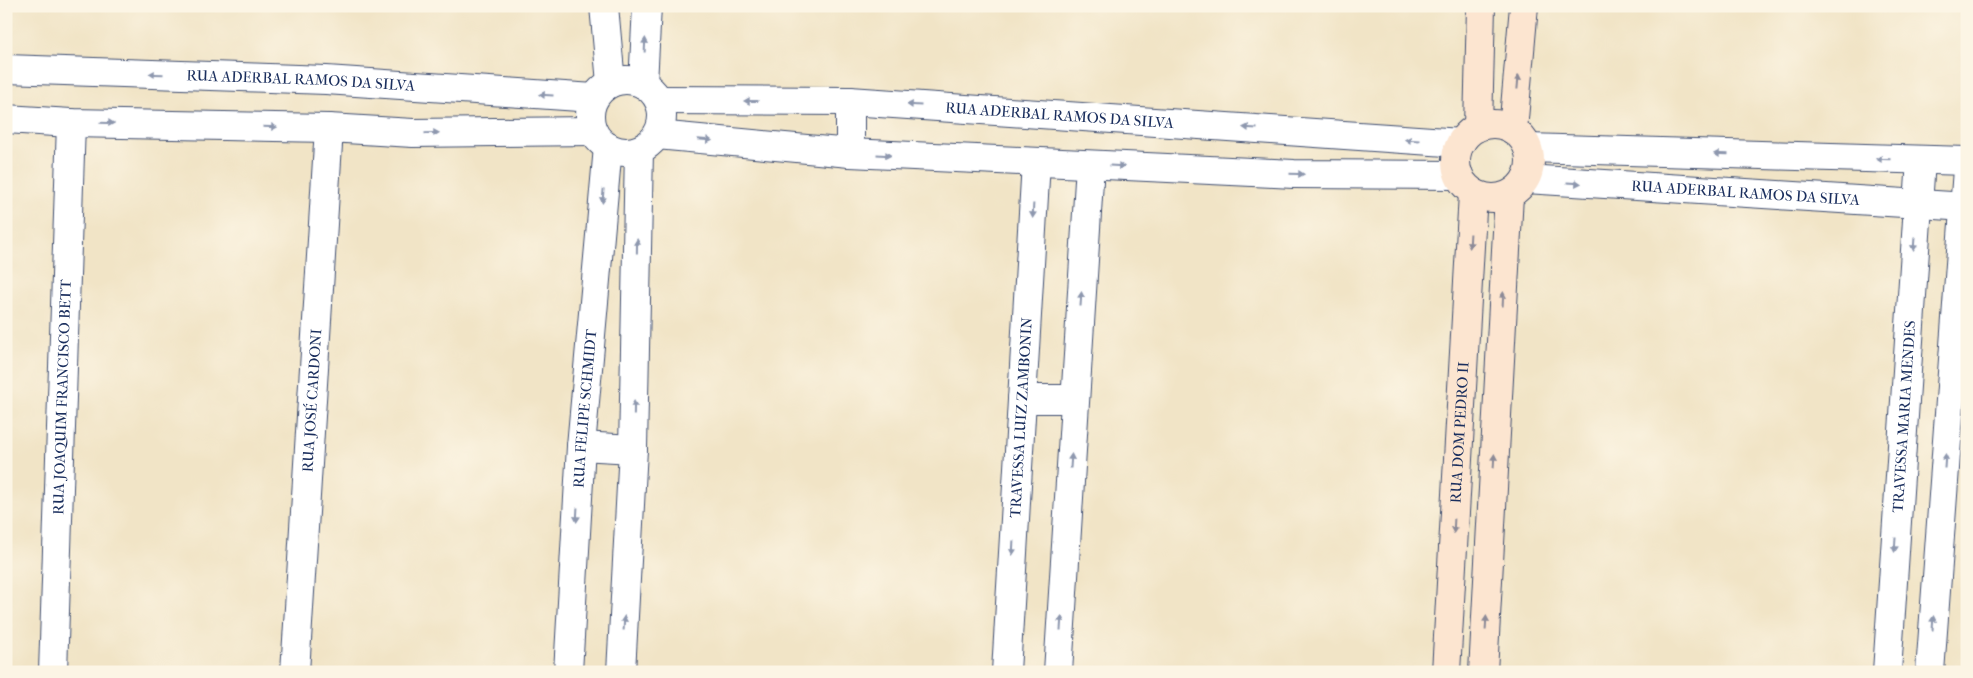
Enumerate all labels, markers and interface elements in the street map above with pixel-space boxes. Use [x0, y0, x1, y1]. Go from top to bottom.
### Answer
one-way arrow [642, 37, 650, 53]
street label: RUA ADERBAL RAMOS DA SILVA [186, 66, 416, 95]
one-way arrow [148, 70, 164, 78]
one-way arrow [1514, 73, 1522, 89]
one-way arrow [537, 90, 553, 98]
one-way arrow [743, 97, 759, 105]
street label: RUA ADERBAL RAMOS DA SILVA [945, 99, 1175, 132]
one-way arrow [905, 101, 921, 109]
one-way arrow [100, 120, 116, 128]
one-way arrow [262, 123, 278, 131]
one-way arrow [1242, 124, 1258, 132]
one-way arrow [424, 129, 440, 137]
one-way arrow [1404, 135, 1420, 143]
one-way arrow [697, 136, 713, 144]
one-way arrow [1712, 149, 1728, 157]
one-way arrow [877, 152, 893, 160]
one-way arrow [1875, 155, 1891, 163]
one-way arrow [1109, 163, 1125, 171]
one-way arrow [1289, 170, 1305, 178]
street label: RUA ADERBAL RAMOS DA SILVA [1631, 177, 1861, 209]
one-way arrow [1566, 179, 1582, 187]
one-way arrow [599, 188, 607, 204]
one-way arrow [1029, 203, 1037, 219]
one-way arrow [1466, 233, 1474, 249]
one-way arrow [1910, 236, 1918, 252]
one-way arrow [634, 238, 642, 254]
street label: RUA JOAQUIM FRANCISCO BETT [49, 278, 75, 515]
one-way arrow [1078, 290, 1086, 306]
one-way arrow [1499, 290, 1507, 306]
street label: TRAVESSA LUIZ ZAMBONIN [1006, 316, 1036, 518]
street label: TRAVESSA MARIA MENDES [1889, 320, 1919, 513]
street label: RUA JOSÉ CARDONI [299, 328, 325, 473]
street label: RUA FELIPE SCHMIDT [570, 328, 601, 488]
street label: RUA DOM PEDRO II [1447, 361, 1472, 504]
one-way arrow [630, 400, 638, 416]
one-way arrow [1068, 453, 1076, 469]
one-way arrow [1491, 453, 1499, 469]
one-way arrow [1941, 453, 1949, 469]
one-way arrow [572, 507, 580, 523]
one-way arrow [1450, 518, 1458, 534]
one-way arrow [1891, 538, 1899, 554]
one-way arrow [1009, 540, 1017, 556]
one-way arrow [620, 615, 628, 631]
one-way arrow [1057, 615, 1065, 631]
one-way arrow [1482, 615, 1490, 631]
one-way arrow [1930, 615, 1938, 631]

